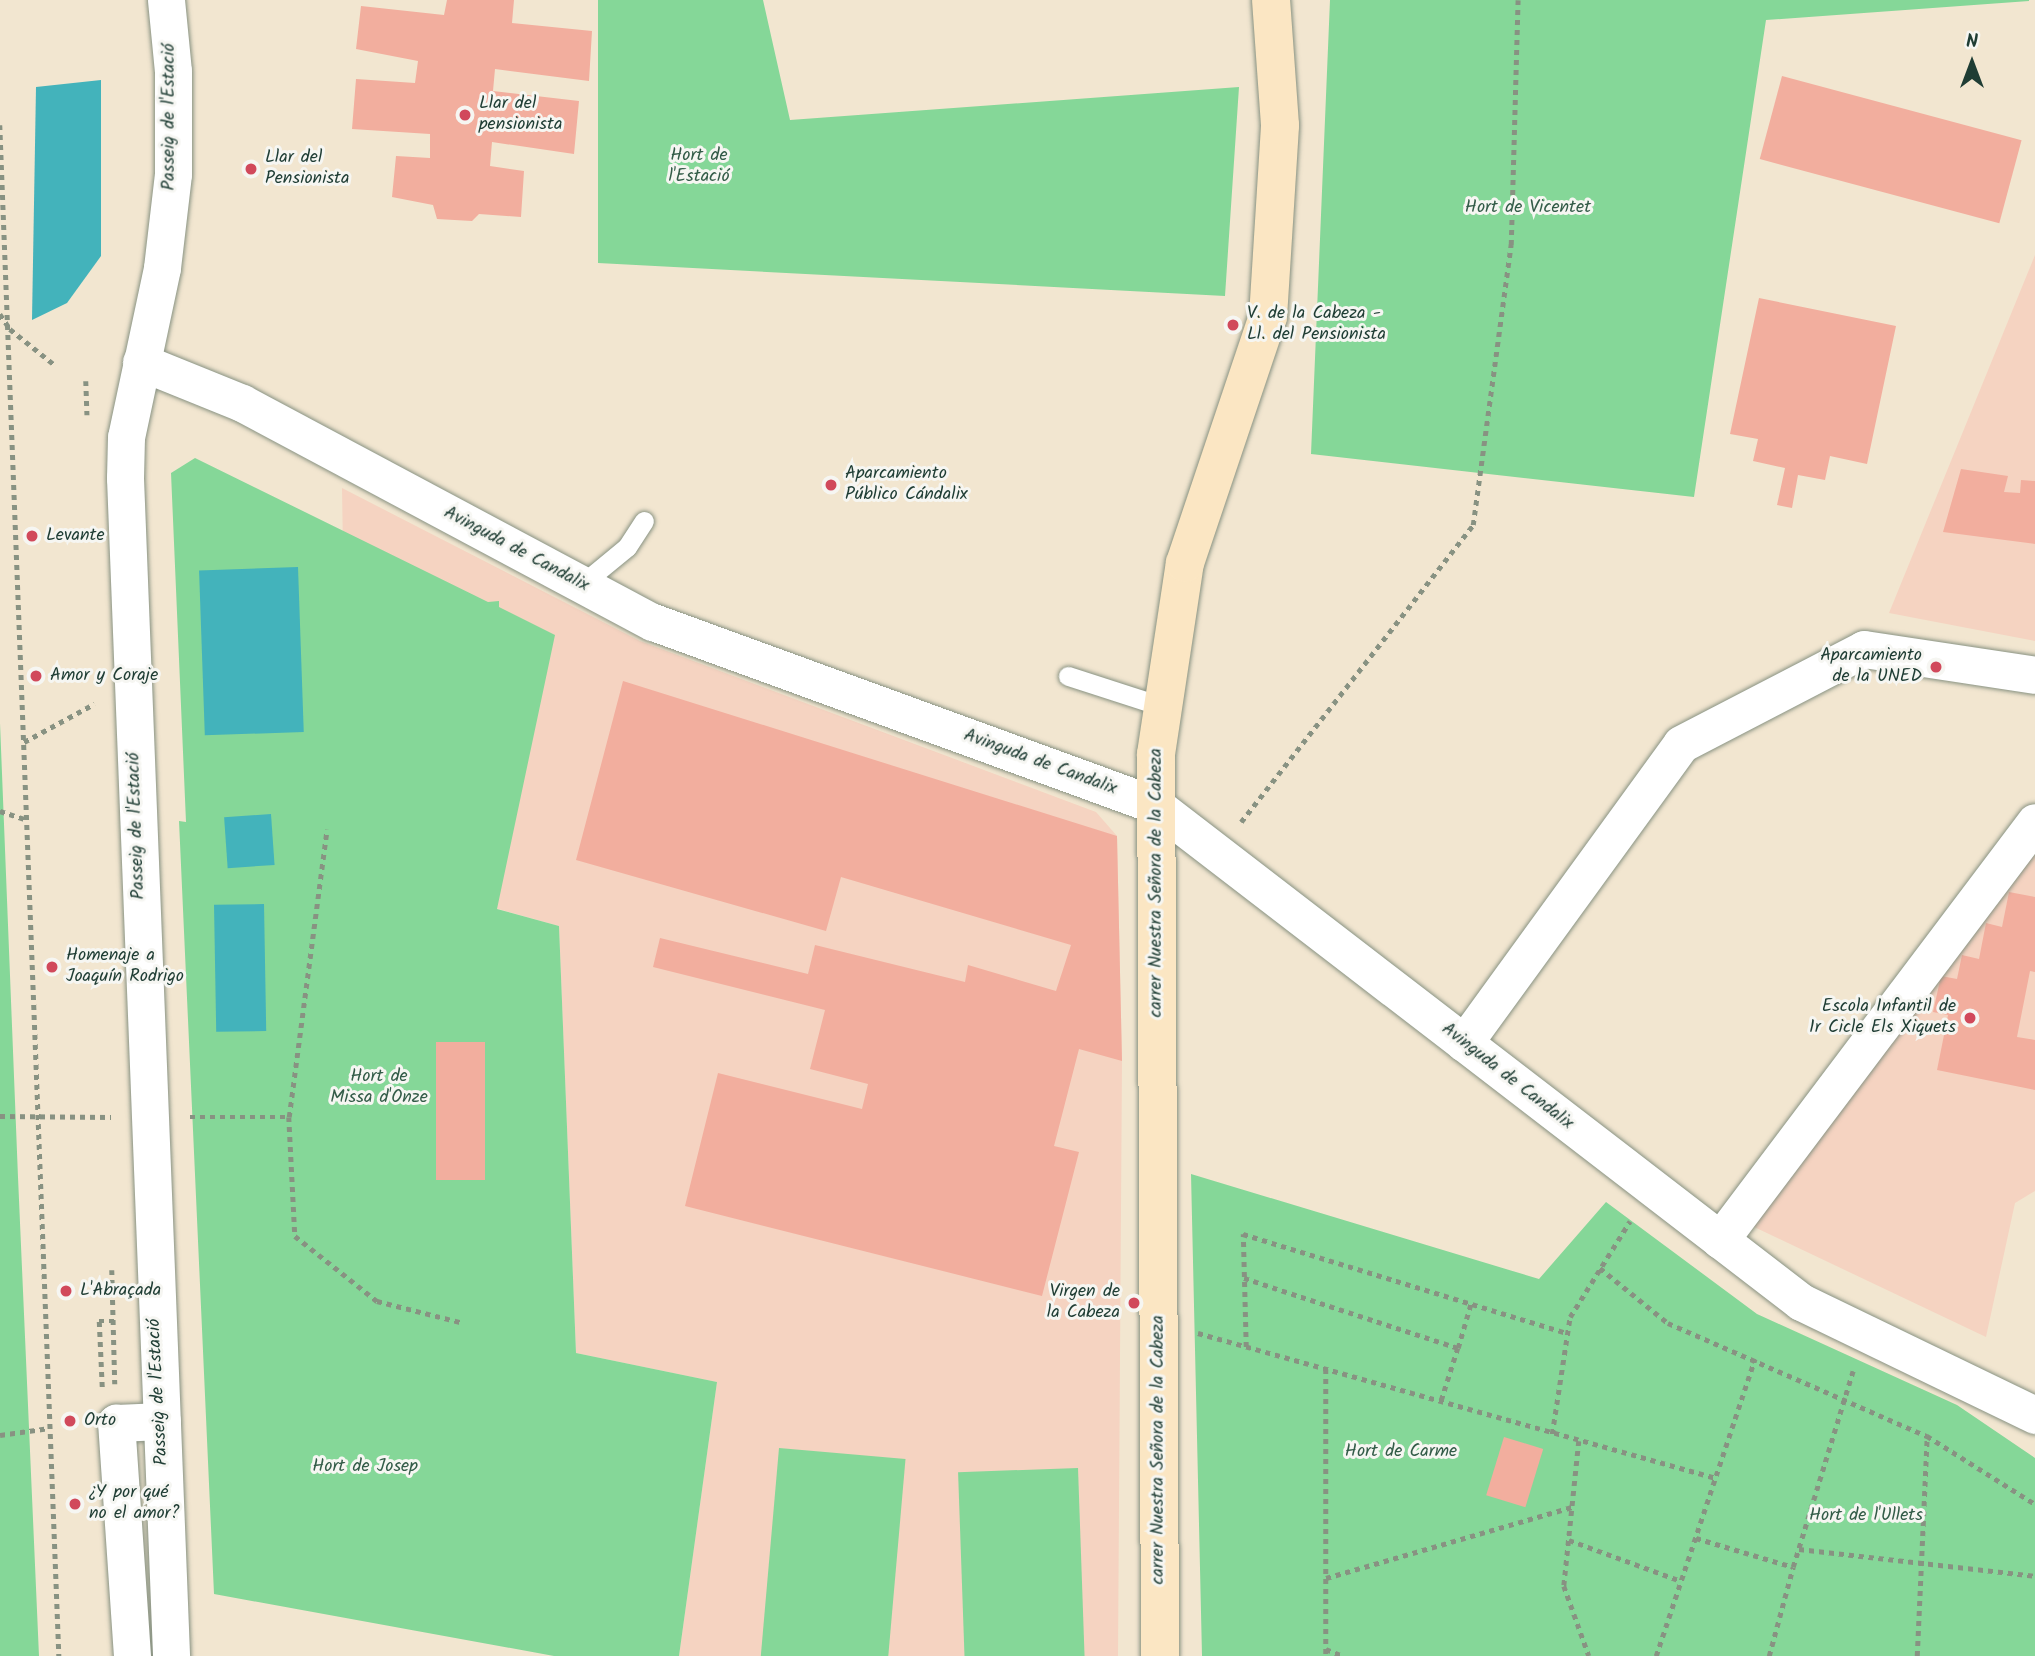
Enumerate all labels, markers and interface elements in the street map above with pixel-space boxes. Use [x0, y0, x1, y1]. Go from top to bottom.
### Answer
text: N [1966, 27, 1978, 57]
north arrow [1937, 28, 2007, 98]
street label: Passeig de l'Estació [159, 43, 181, 191]
place label: Llar del pensionista [479, 94, 562, 136]
marker: Llar del pensionista [457, 107, 473, 123]
park label: Hort de l'Estació [668, 146, 730, 188]
place label: Llar del Pensionista [265, 148, 350, 190]
marker: Llar del Pensionista [243, 161, 259, 177]
park label: Hort de Vicentet [1465, 197, 1591, 219]
place label: V. de la Cabeza - Ll. del Pensionista [1247, 304, 1386, 346]
marker: V. de la Cabeza - Ll. del Pensionista [1225, 317, 1241, 333]
place label: Aparcamiento Público Cándalix [845, 464, 968, 506]
marker: Aparcamiento Público Cándalix [823, 477, 839, 493]
street label: Avinguda de Candalix [440, 503, 592, 597]
place label: Levante [46, 525, 105, 547]
marker: Levante [24, 528, 40, 544]
place label: Aparcamiento de la UNED [1820, 646, 1922, 688]
marker: Aparcamiento de la UNED [1928, 659, 1944, 675]
place label: Amor y Coraje [50, 665, 158, 687]
marker: Amor y Coraje [28, 668, 44, 684]
street label: Avinguda de Candalix [961, 725, 1119, 801]
street label: carrer Nuestra Señora de la Cabeza [1146, 748, 1168, 1018]
street label: Passeig de l'Estació [124, 752, 150, 900]
place label: Homenaje a Joaquín Rodrigo [66, 946, 184, 988]
marker: Homenaje a Joaquín Rodrigo [44, 959, 60, 975]
place label: Escola Infantil de 1r Cicle Els Xiquets [1809, 997, 1956, 1040]
marker: Escola Infantil de 1r Cicle Els Xiquets [1962, 1010, 1978, 1026]
street label: Avinguda de Candalix [1437, 1019, 1577, 1135]
park label: Hort de Missa d'Onze [330, 1067, 428, 1110]
place label: L'Abraçada [80, 1280, 161, 1302]
place label: Virgen de la Cabeza [1047, 1282, 1120, 1324]
marker: L'Abraçada [58, 1283, 74, 1299]
marker: Virgen de la Cabeza [1126, 1295, 1142, 1311]
street label: carrer Nuestra Señora de la Cabeza [1148, 1315, 1170, 1585]
street label: Passeig de l'Estació [144, 1318, 174, 1466]
place label: Orto [84, 1410, 116, 1432]
marker: Orto [62, 1413, 78, 1429]
park label: Hort de Carme [1345, 1441, 1457, 1463]
park label: Hort de Josep [312, 1456, 418, 1478]
place label: ¿Y por qué no el amor? [89, 1483, 180, 1526]
marker: ¿Y por qué no el amor? [67, 1496, 83, 1512]
park label: Hort de l'Ullets [1809, 1505, 1923, 1527]

